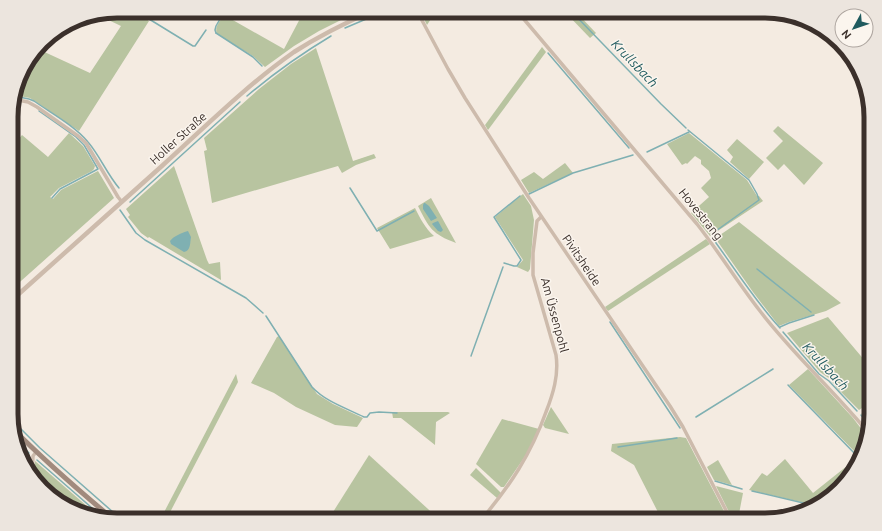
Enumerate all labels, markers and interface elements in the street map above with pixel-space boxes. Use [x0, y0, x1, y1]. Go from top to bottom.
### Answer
north arrow [834, 8, 874, 48]
text: N [839, 27, 854, 41]
water label: Krullsbach [609, 37, 661, 89]
street label: Holler Straße [147, 109, 209, 167]
street label: Hovestrang [676, 186, 726, 242]
street label: Pivitsheide [560, 232, 604, 288]
street label: Am Üssenpohl [539, 276, 571, 354]
water label: Krullsbach [800, 339, 852, 393]

